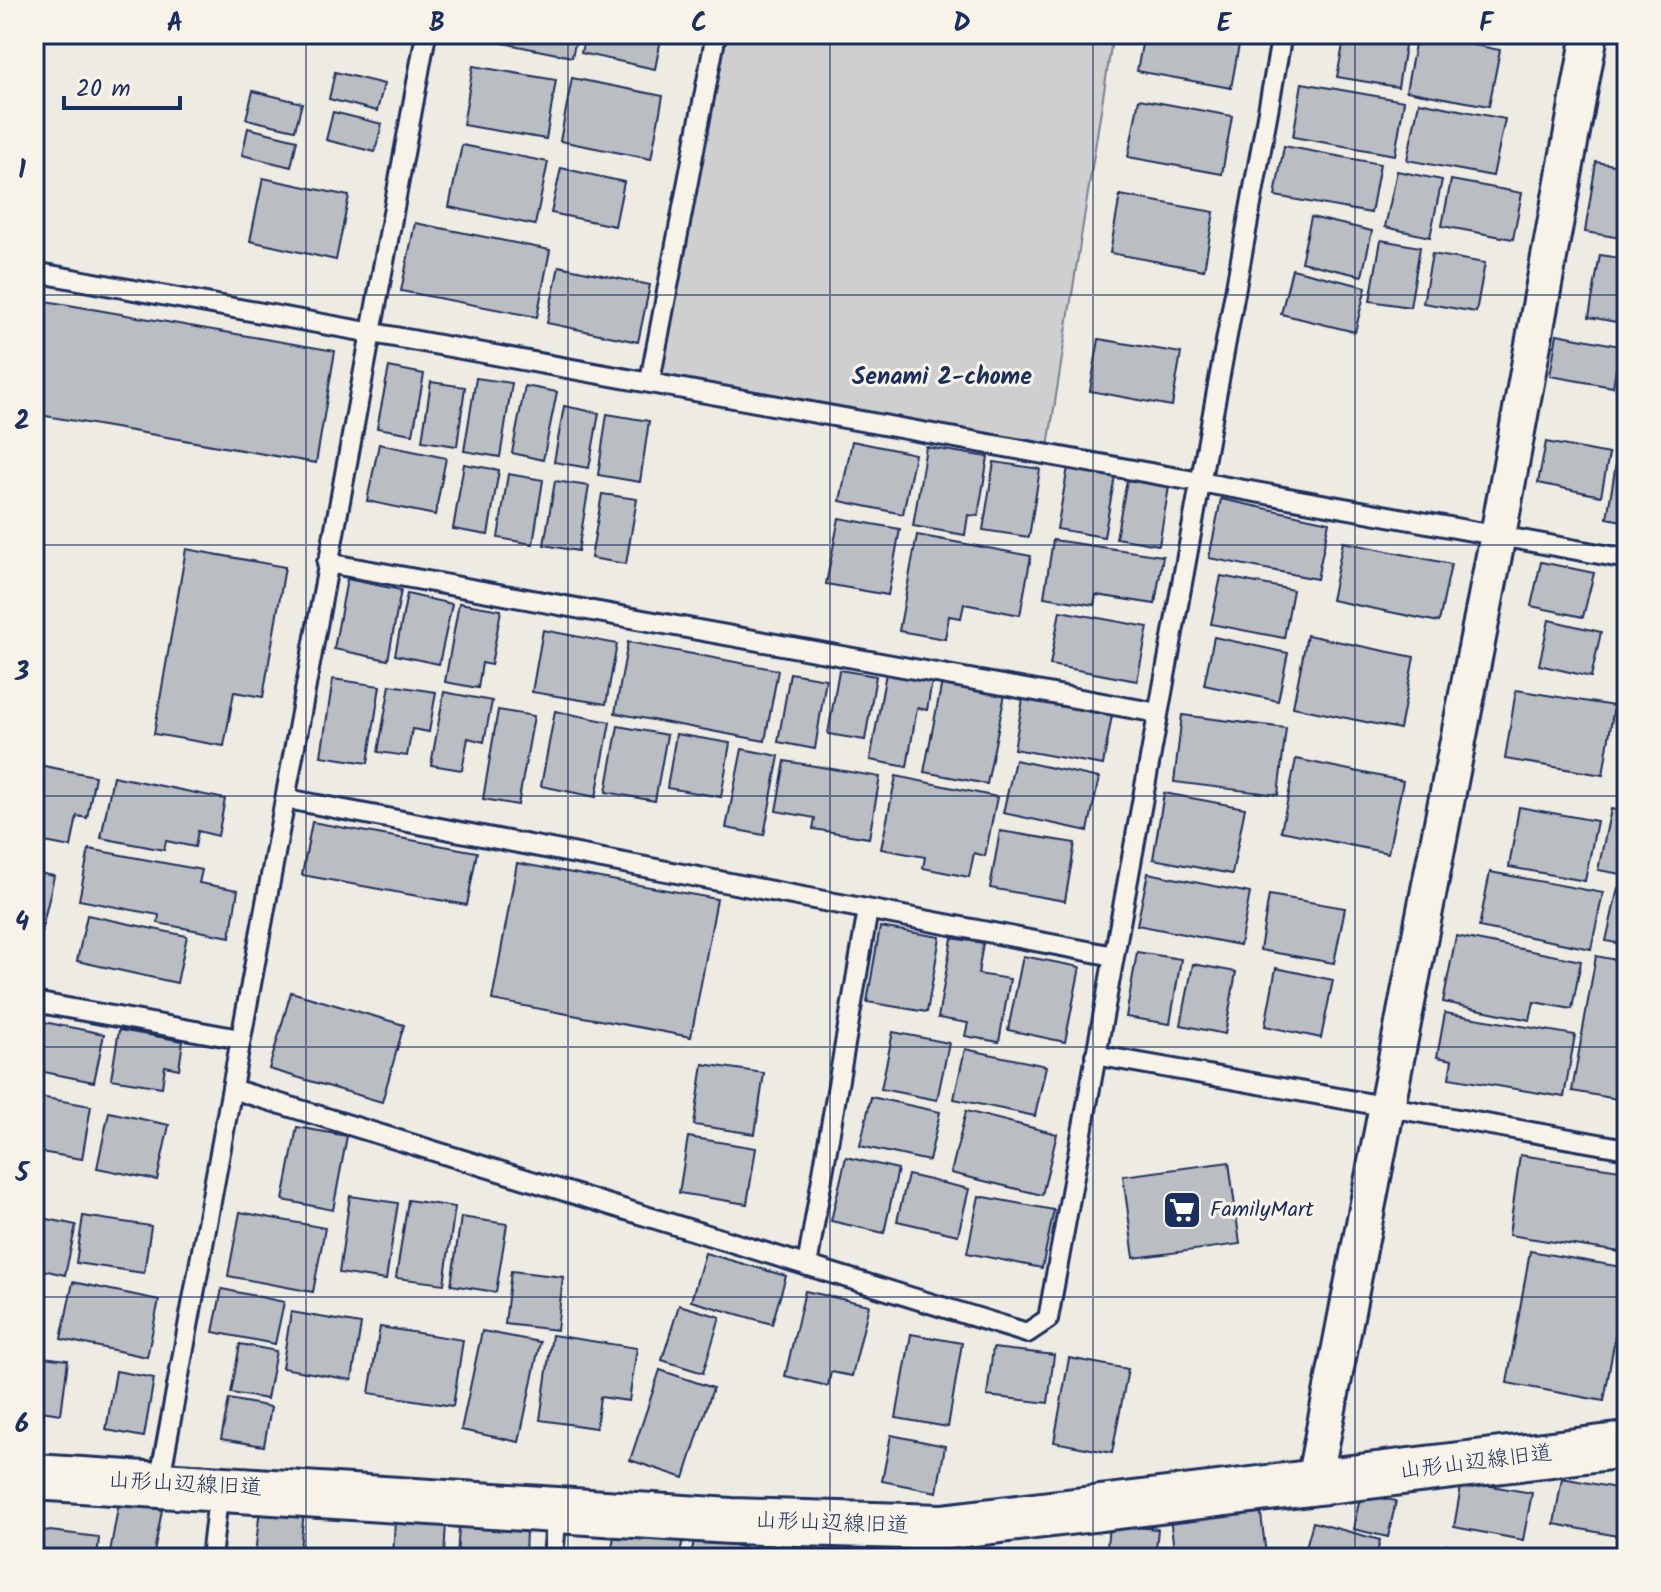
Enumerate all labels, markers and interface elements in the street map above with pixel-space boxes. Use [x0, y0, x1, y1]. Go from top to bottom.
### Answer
text: A [167, 3, 183, 45]
text: B [429, 3, 445, 45]
text: C [691, 3, 707, 45]
text: D [953, 3, 971, 45]
text: E [1217, 3, 1233, 45]
text: F [1479, 3, 1495, 45]
scale bar [64, 60, 180, 110]
text: 20 m [76, 70, 131, 109]
text: 1 [18, 150, 26, 192]
district label: Senami 2-chome [852, 358, 1032, 397]
text: 2 [14, 401, 30, 443]
text: 3 [14, 652, 29, 694]
text: 4 [15, 902, 29, 944]
text: 5 [14, 1153, 30, 1195]
supermarket icon: FamilyMart [1161, 1189, 1203, 1231]
place label: FamilyMart [1210, 1193, 1314, 1228]
text: 6 [15, 1404, 29, 1446]
street label: 山形山辺線旧道 [1397, 1436, 1555, 1490]
street label: 山形山辺線旧道 [107, 1463, 263, 1507]
street label: 山形山辺線旧道 [754, 1504, 910, 1544]

